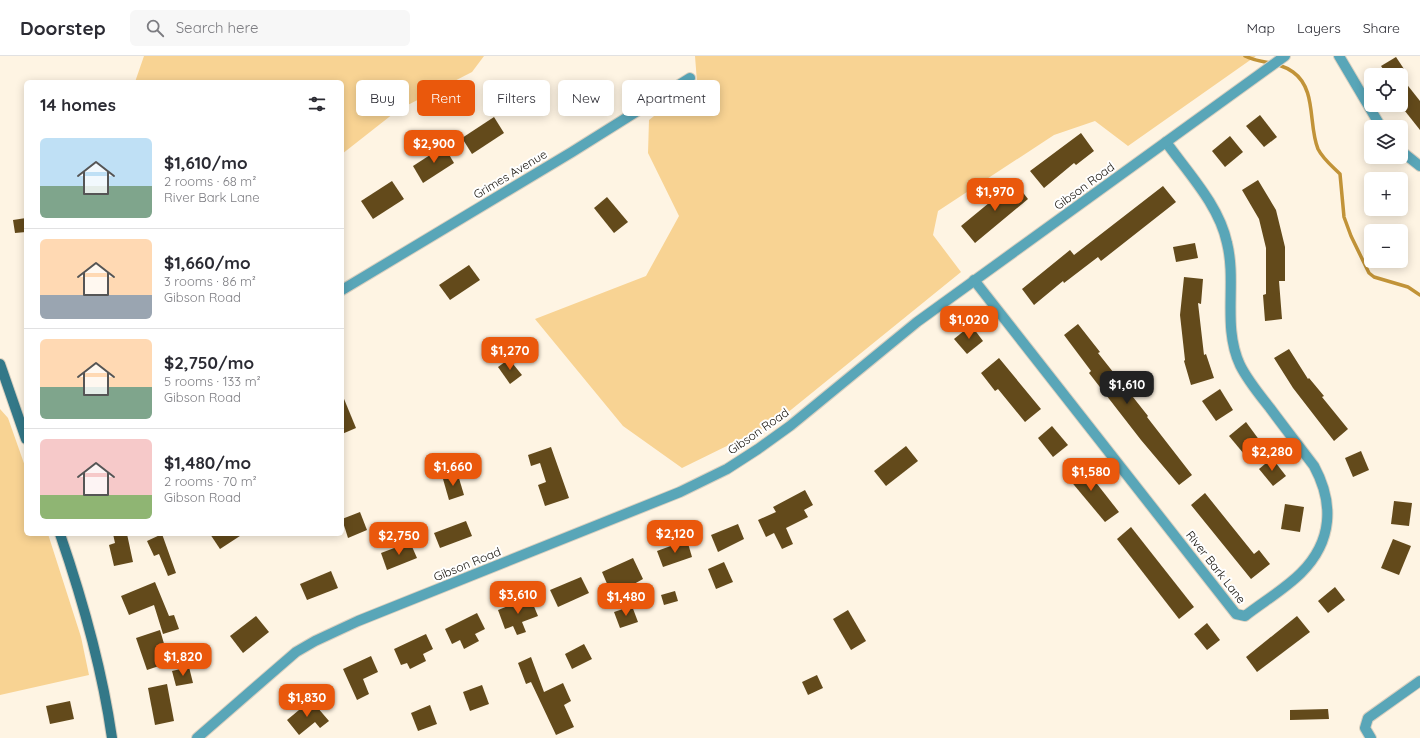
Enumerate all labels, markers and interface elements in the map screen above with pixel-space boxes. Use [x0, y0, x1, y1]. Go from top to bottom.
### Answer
search box [130, 10, 410, 46]
text: Doorstep [20, 16, 106, 40]
icon: search [144, 17, 166, 39]
text: Search here [176, 18, 258, 37]
text: Map [1246, 19, 1275, 37]
text: Layers [1297, 19, 1341, 37]
text: Share [1363, 19, 1400, 37]
map controls [1364, 68, 1408, 268]
button: locate [1364, 68, 1408, 112]
chip: Buy [356, 80, 409, 116]
chip: Rent [417, 80, 475, 116]
chip: Filters [483, 80, 550, 116]
chip: New [558, 80, 614, 116]
chip: Apartment [622, 80, 720, 116]
icon: filters [306, 93, 328, 115]
text: 14 homes [40, 94, 116, 115]
button: layers [1364, 120, 1408, 164]
pin: $2,900 [401, 130, 467, 164]
text: $2,900 [413, 135, 455, 151]
street label: Grimes Avenue [470, 146, 550, 202]
text: $1,610/mo [164, 152, 248, 173]
icon: home [72, 154, 120, 202]
street label: Gibson Road [1051, 159, 1117, 213]
button: + [1364, 172, 1408, 216]
text: 2 rooms · 68 m² [164, 173, 256, 189]
pin: $1,970 [962, 178, 1028, 212]
text: $1,970 [976, 183, 1014, 199]
text: River Bark Lane [164, 189, 260, 205]
button: − [1364, 224, 1408, 268]
text: $1,660/mo [164, 252, 251, 273]
icon: home [72, 255, 120, 303]
text: 3 rooms · 86 m² [164, 273, 256, 289]
text: Gibson Road [164, 289, 241, 305]
pin: $1,020 [936, 306, 1002, 340]
text: $1,020 [949, 311, 989, 327]
pin: $1,270 [477, 337, 543, 371]
text: $1,270 [491, 342, 529, 358]
text: $2,750/mo [164, 352, 254, 373]
icon: home [72, 355, 120, 403]
pin: $1,610 [1094, 371, 1160, 405]
text: 5 rooms · 133 m² [164, 373, 261, 389]
text: $1,610 [1109, 376, 1145, 392]
text: Gibson Road [164, 389, 241, 405]
street label: Gibson Road [725, 404, 791, 458]
pin: $2,280 [1239, 438, 1305, 472]
text: $2,280 [1251, 443, 1293, 459]
text: $1,480/mo [164, 452, 251, 473]
pin: $1,660 [420, 453, 486, 487]
icon: home [72, 455, 120, 503]
text: $1,660 [434, 458, 472, 474]
pin: $1,580 [1058, 458, 1124, 492]
text: $1,580 [1072, 463, 1111, 479]
text: 2 rooms · 70 m² [164, 473, 257, 489]
text: Gibson Road [164, 489, 241, 505]
pin: $2,120 [642, 520, 708, 554]
pin: $2,750 [366, 522, 432, 556]
text: $2,120 [656, 525, 694, 541]
text: $2,750 [378, 527, 420, 543]
street label: River Bark Lane [1183, 528, 1249, 607]
street label: Gibson Road [431, 544, 503, 584]
pin: $3,610 [485, 581, 551, 615]
pin: $1,480 [593, 583, 659, 617]
text: $3,610 [499, 586, 537, 602]
text: $1,480 [606, 588, 646, 604]
pin: $1,820 [150, 643, 216, 677]
text: $1,820 [164, 648, 202, 664]
pin: $1,830 [274, 684, 340, 718]
text: $1,830 [288, 689, 326, 705]

